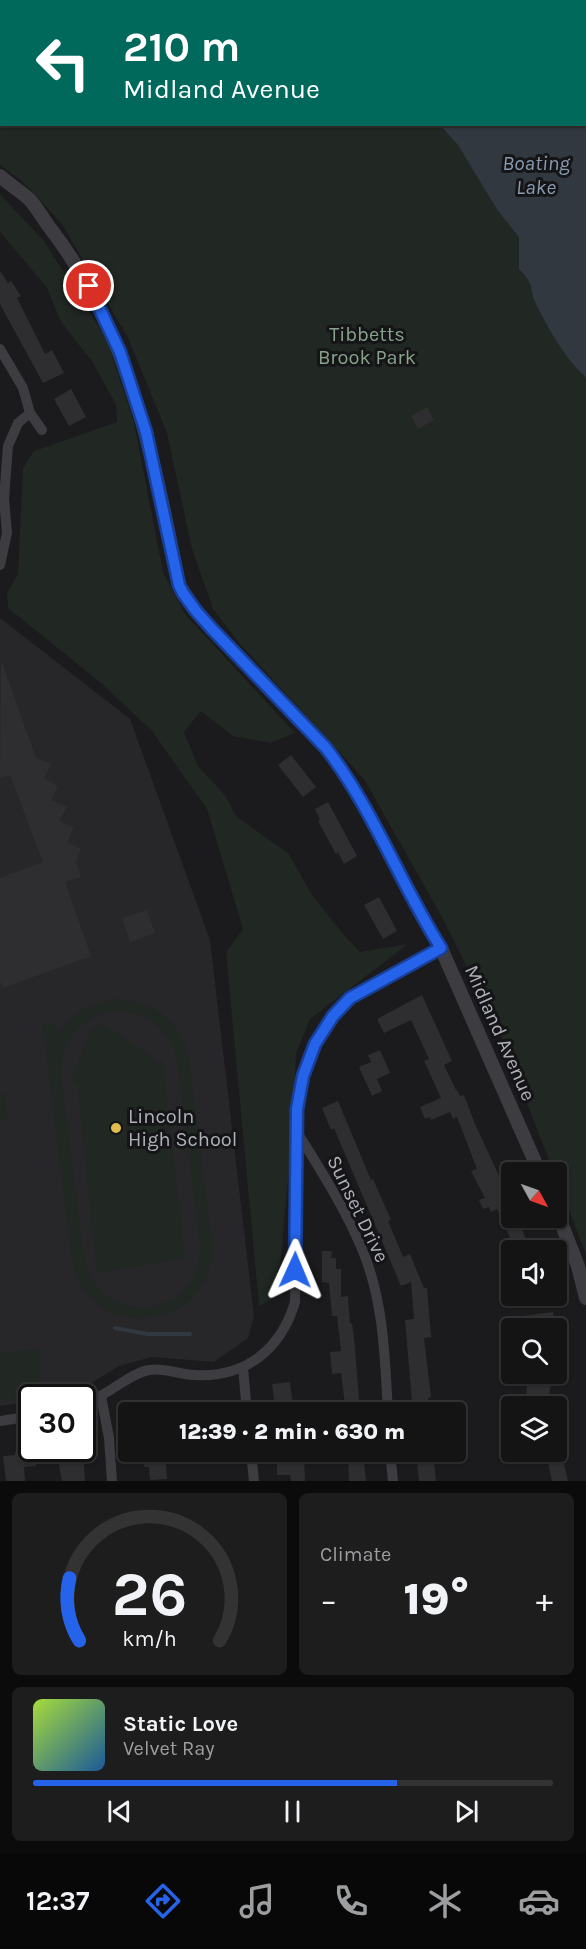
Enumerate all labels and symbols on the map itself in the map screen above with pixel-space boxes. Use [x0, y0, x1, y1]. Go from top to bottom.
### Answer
water label: Boating Lake [502, 151, 571, 199]
pin [63, 260, 114, 311]
park label: Tibbetts Brook Park [318, 323, 416, 369]
street label: Midland Avenue [460, 962, 540, 1104]
place label: Lincoln High School [128, 1105, 237, 1151]
marker: Lincoln High School [109, 1121, 123, 1135]
street label: Sunset Drive [322, 1152, 394, 1266]
north arrow [501, 1162, 567, 1228]
position arrow [263, 1238, 327, 1302]
speed limit sign: 30 [18, 1384, 96, 1462]

